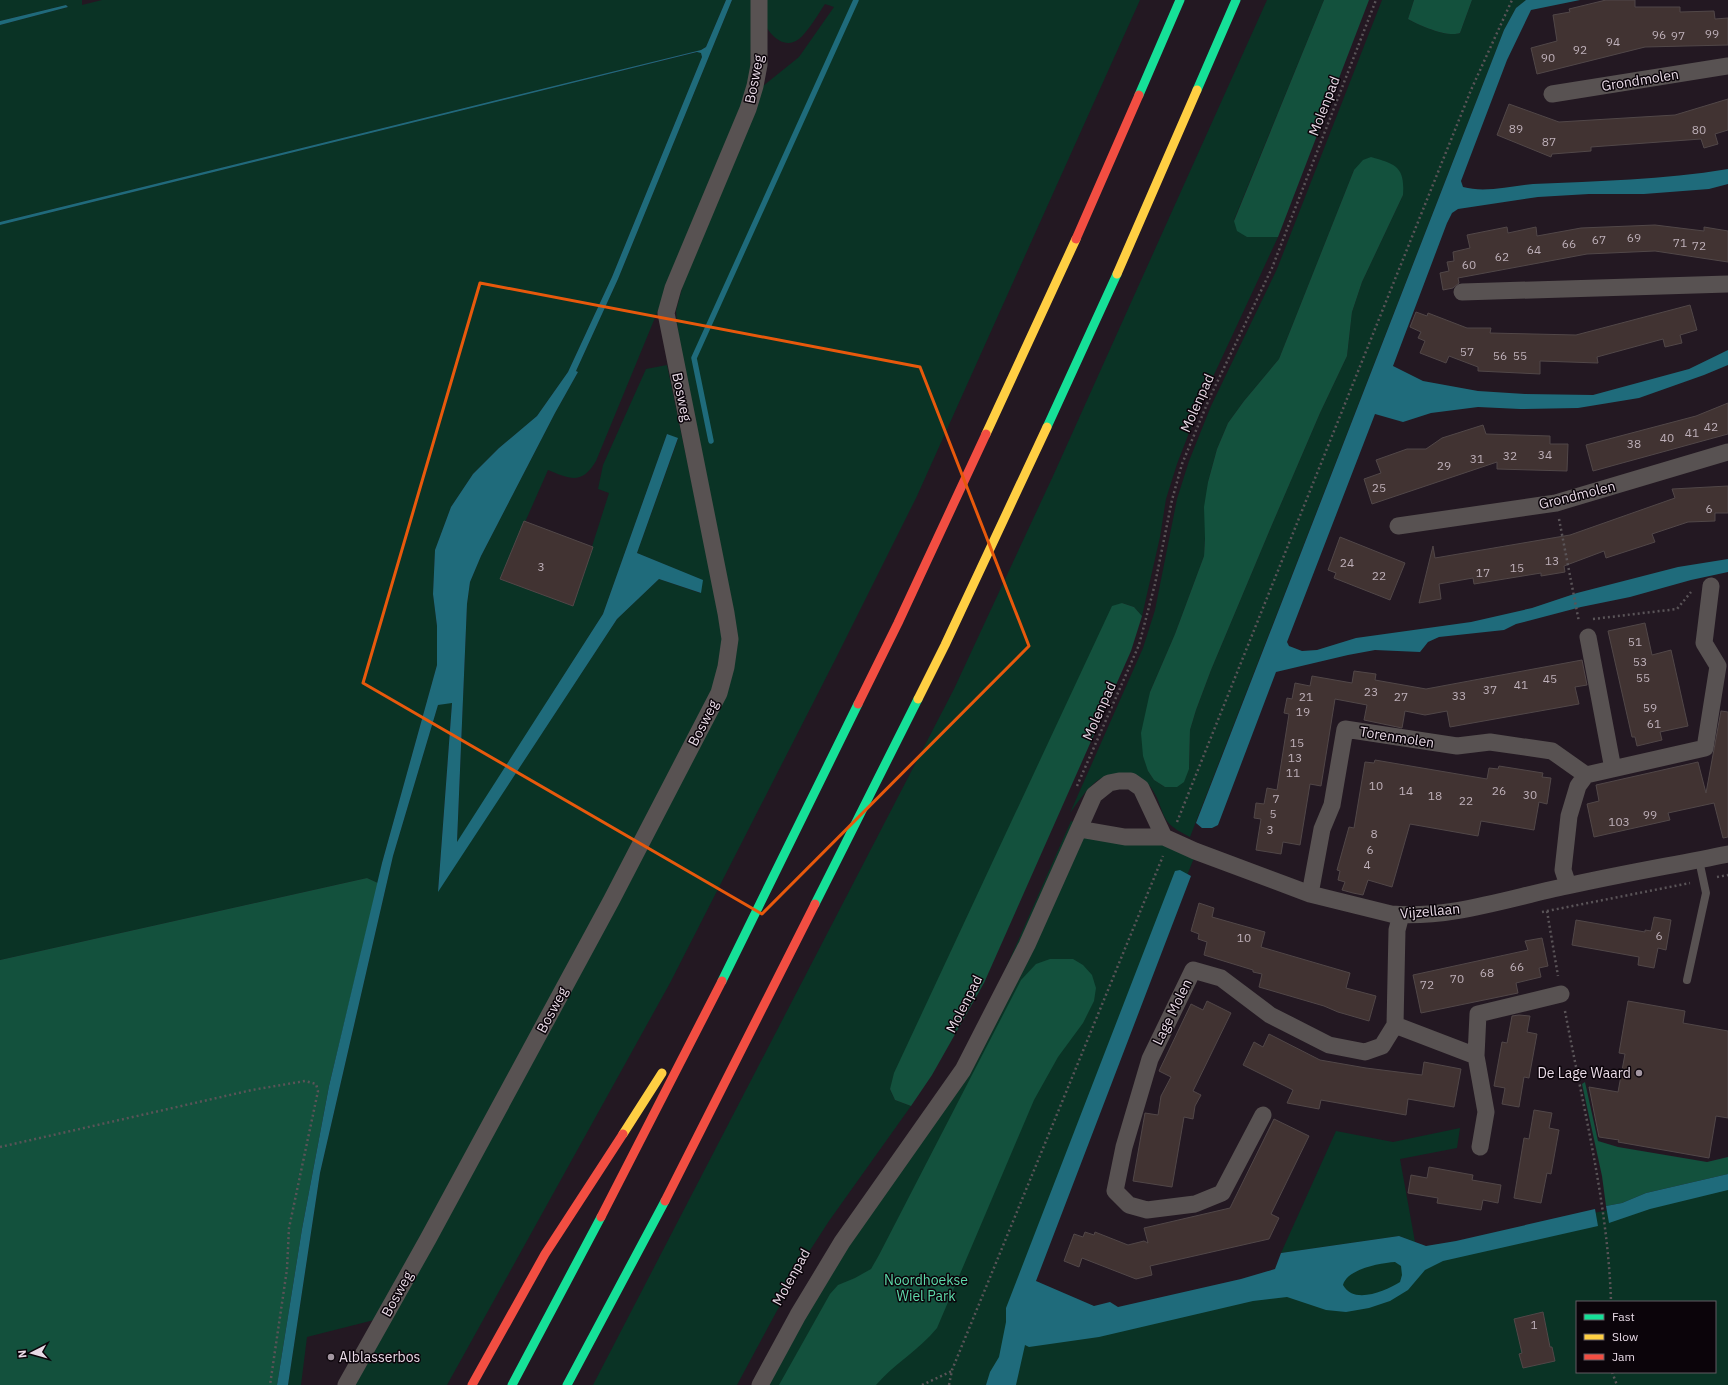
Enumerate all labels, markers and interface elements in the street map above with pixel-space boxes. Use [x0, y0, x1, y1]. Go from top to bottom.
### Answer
house number: 99 [1705, 26, 1719, 41]
house number: 96 [1652, 27, 1666, 42]
house number: 97 [1671, 28, 1685, 43]
house number: 94 [1606, 34, 1620, 49]
house number: 92 [1573, 42, 1587, 57]
house number: 90 [1541, 50, 1555, 65]
street label: Bosweg [740, 52, 768, 105]
street label: Grondmolen [1600, 65, 1680, 95]
street label: Molenpad [1304, 74, 1344, 138]
house number: 89 [1509, 121, 1523, 136]
house number: 80 [1692, 122, 1706, 137]
house number: 87 [1542, 134, 1556, 149]
house number: 69 [1627, 230, 1641, 245]
house number: 67 [1592, 232, 1606, 247]
house number: 71 [1673, 235, 1687, 250]
house number: 66 [1562, 236, 1576, 251]
house number: 72 [1692, 238, 1706, 253]
house number: 64 [1527, 242, 1541, 257]
house number: 62 [1495, 249, 1509, 264]
house number: 60 [1462, 257, 1476, 272]
house number: 57 [1460, 344, 1474, 359]
house number: 56 [1493, 348, 1507, 363]
house number: 55 [1513, 348, 1527, 363]
street label: Bosweg [668, 371, 696, 424]
street label: Molenpad [1176, 371, 1218, 435]
house number: 42 [1704, 419, 1718, 434]
house number: 41 [1685, 425, 1699, 440]
house number: 40 [1660, 430, 1674, 445]
house number: 38 [1627, 436, 1641, 451]
house number: 34 [1538, 447, 1552, 462]
house number: 32 [1503, 448, 1517, 463]
house number: 31 [1470, 451, 1484, 466]
house number: 29 [1437, 458, 1451, 473]
street label: Grondmolen [1537, 477, 1617, 513]
house number: 25 [1372, 480, 1386, 495]
house number: 6 [1705, 501, 1713, 516]
house number: 13 [1545, 553, 1559, 568]
house number: 24 [1340, 555, 1354, 570]
house number: 3 [537, 559, 545, 574]
house number: 15 [1510, 560, 1524, 575]
house number: 17 [1476, 565, 1490, 580]
house number: 22 [1372, 568, 1386, 583]
house number: 51 [1628, 634, 1642, 649]
house number: 53 [1633, 654, 1647, 669]
house number: 55 [1636, 670, 1650, 685]
house number: 45 [1543, 671, 1557, 686]
house number: 41 [1514, 677, 1528, 692]
street label: Molenpad [1078, 679, 1120, 743]
house number: 37 [1483, 682, 1497, 697]
house number: 23 [1364, 684, 1378, 699]
house number: 33 [1452, 688, 1466, 703]
house number: 21 [1299, 689, 1313, 704]
house number: 27 [1394, 689, 1408, 704]
street label: Bosweg [684, 696, 723, 749]
house number: 59 [1643, 700, 1657, 715]
house number: 19 [1296, 704, 1310, 719]
house number: 61 [1647, 716, 1661, 731]
street label: Torenmolen [1358, 722, 1436, 752]
house number: 15 [1290, 735, 1304, 750]
house number: 13 [1288, 750, 1302, 765]
house number: 11 [1286, 765, 1300, 780]
house number: 10 [1369, 778, 1383, 793]
house number: 14 [1399, 783, 1413, 798]
house number: 26 [1492, 783, 1506, 798]
house number: 30 [1523, 787, 1537, 802]
house number: 18 [1428, 788, 1442, 803]
house number: 7 [1272, 791, 1280, 806]
house number: 22 [1459, 793, 1473, 808]
house number: 5 [1269, 806, 1277, 821]
house number: 99 [1643, 807, 1657, 822]
house number: 103 [1608, 814, 1630, 829]
house number: 3 [1266, 822, 1274, 837]
house number: 8 [1370, 826, 1378, 841]
house number: 6 [1366, 842, 1374, 857]
house number: 4 [1363, 857, 1371, 872]
street label: Vijzellaan [1399, 899, 1461, 923]
house number: 6 [1655, 928, 1663, 943]
house number: 10 [1237, 930, 1251, 945]
house number: 66 [1510, 959, 1524, 974]
house number: 68 [1480, 965, 1494, 980]
house number: 70 [1450, 971, 1464, 986]
street label: Molenpad [942, 972, 986, 1036]
street label: Lage Molen [1148, 976, 1196, 1048]
house number: 72 [1420, 977, 1434, 992]
street label: Bosweg [532, 983, 572, 1036]
place label: De Lage Waard [1537, 1064, 1631, 1082]
marker: De Lage Waard [1634, 1068, 1644, 1078]
street label: Molenpad [768, 1245, 814, 1309]
street label: Bosweg [377, 1267, 417, 1320]
park label: Noordhoekse Wiel Park [884, 1271, 968, 1305]
legend [1576, 1301, 1716, 1373]
text: Fast [1612, 1309, 1635, 1324]
house number: 1 [1530, 1317, 1538, 1332]
text: Slow [1612, 1329, 1638, 1344]
north arrow [12, 1333, 52, 1373]
place label: Alblasserbos [339, 1348, 421, 1366]
text: N [15, 1349, 29, 1359]
text: Jam [1612, 1349, 1635, 1364]
marker: Alblasserbos [326, 1352, 336, 1362]

